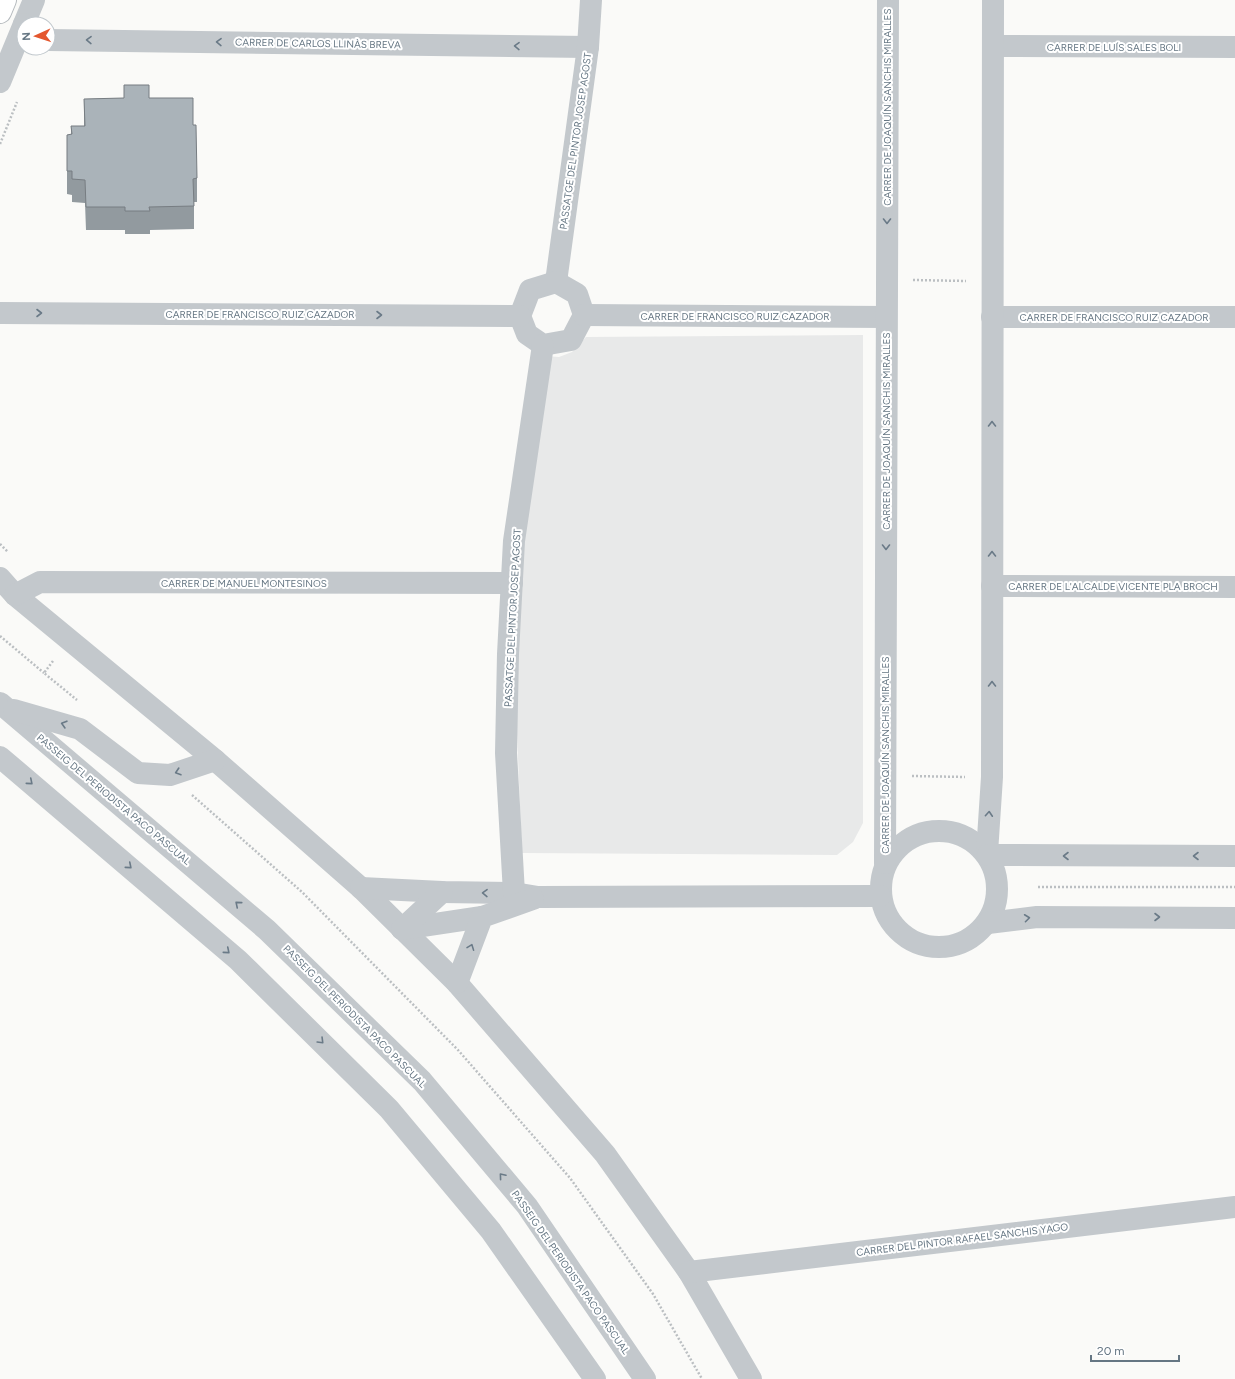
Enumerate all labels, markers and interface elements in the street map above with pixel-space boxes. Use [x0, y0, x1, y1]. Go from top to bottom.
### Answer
street label: CARRER DE JOAQUÍN SANCHIS MIRALLES [881, 8, 894, 206]
north arrow [16, 16, 56, 56]
text: N [20, 32, 33, 41]
one-way arrow [86, 36, 92, 45]
street label: CARRER DE CARLOS LLINÀS BREVA [235, 36, 401, 51]
one-way arrow [216, 38, 222, 46]
street label: CARRER DE LUÍS SALES BOLI [1047, 41, 1181, 54]
one-way arrow [514, 42, 520, 50]
street label: PASSATGE DEL PINTOR JOSEP AGOST [557, 51, 594, 230]
one-way arrow [883, 218, 891, 224]
street label: CARRER DE FRANCISCO RUIZ CAZADOR [165, 308, 355, 321]
one-way arrow [36, 309, 42, 317]
street label: CARRER DE FRANCISCO RUIZ CAZADOR [640, 310, 830, 323]
one-way arrow [376, 311, 382, 319]
street label: CARRER DE FRANCISCO RUIZ CAZADOR [1019, 311, 1209, 324]
street label: CARRER DE JOAQUÍN SANCHIS MIRALLES [880, 332, 893, 530]
one-way arrow [988, 421, 996, 427]
street label: PASSATGE DEL PINTOR JOSEP AGOST [501, 528, 524, 707]
one-way arrow [882, 544, 890, 550]
one-way arrow [988, 551, 996, 557]
street label: CARRER DE MANUEL MONTESINOS [161, 577, 327, 590]
street label: CARRER DE L'ALCALDE VICENTE PLA BROCH [1008, 580, 1218, 593]
street label: CARRER DE JOAQUÍN SANCHIS MIRALLES [879, 656, 892, 854]
one-way arrow [988, 681, 996, 687]
one-way arrow [61, 720, 68, 729]
street label: PASSEIG DEL PERIODISTA PACO PASCUAL [34, 731, 194, 868]
one-way arrow [174, 767, 181, 776]
one-way arrow [25, 778, 32, 785]
one-way arrow [985, 811, 994, 817]
one-way arrow [1063, 852, 1069, 860]
one-way arrow [1193, 852, 1199, 860]
one-way arrow [124, 862, 131, 869]
one-way arrow [482, 889, 488, 897]
one-way arrow [235, 902, 242, 909]
one-way arrow [1154, 913, 1160, 921]
one-way arrow [1024, 914, 1030, 923]
street label: PASSEIG DEL PERIODISTA PACO PASCUAL [280, 942, 429, 1091]
one-way arrow [466, 944, 474, 951]
one-way arrow [223, 946, 230, 953]
one-way arrow [316, 1037, 324, 1044]
one-way arrow [499, 1173, 506, 1180]
street label: PASSEIG DEL PERIODISTA PACO PASCUAL [509, 1188, 633, 1357]
street label: CARRER DEL PINTOR RAFAEL SANCHIS YAGO [855, 1220, 1069, 1259]
scale bar [1091, 1337, 1179, 1363]
text: 20 m [1097, 1344, 1125, 1358]

